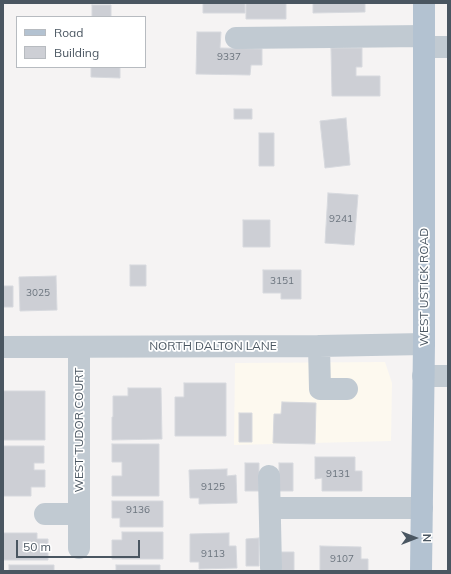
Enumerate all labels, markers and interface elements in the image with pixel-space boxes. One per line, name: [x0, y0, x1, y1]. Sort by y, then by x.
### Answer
legend: [16, 16, 146, 68]
text: Road: [54, 25, 83, 40]
text: Building: [54, 45, 99, 60]
house number: 9337: [217, 51, 241, 63]
house number: 9241: [329, 213, 353, 225]
street label: WEST USTICK ROAD: [417, 228, 431, 346]
house number: 3151: [270, 275, 294, 287]
house number: 3025: [26, 287, 50, 299]
street label: NORTH DALTON LANE: [149, 339, 277, 353]
street label: WEST TUDOR COURT: [72, 368, 86, 492]
house number: 9131: [326, 468, 350, 480]
house number: 9125: [201, 481, 225, 493]
house number: 9136: [126, 504, 150, 516]
north arrow: [395, 518, 435, 558]
scale bar: [18, 532, 142, 558]
text: N: [420, 534, 434, 542]
text: 50 m: [23, 539, 51, 554]
house number: 9113: [201, 548, 225, 560]
house number: 9107: [330, 553, 354, 565]

